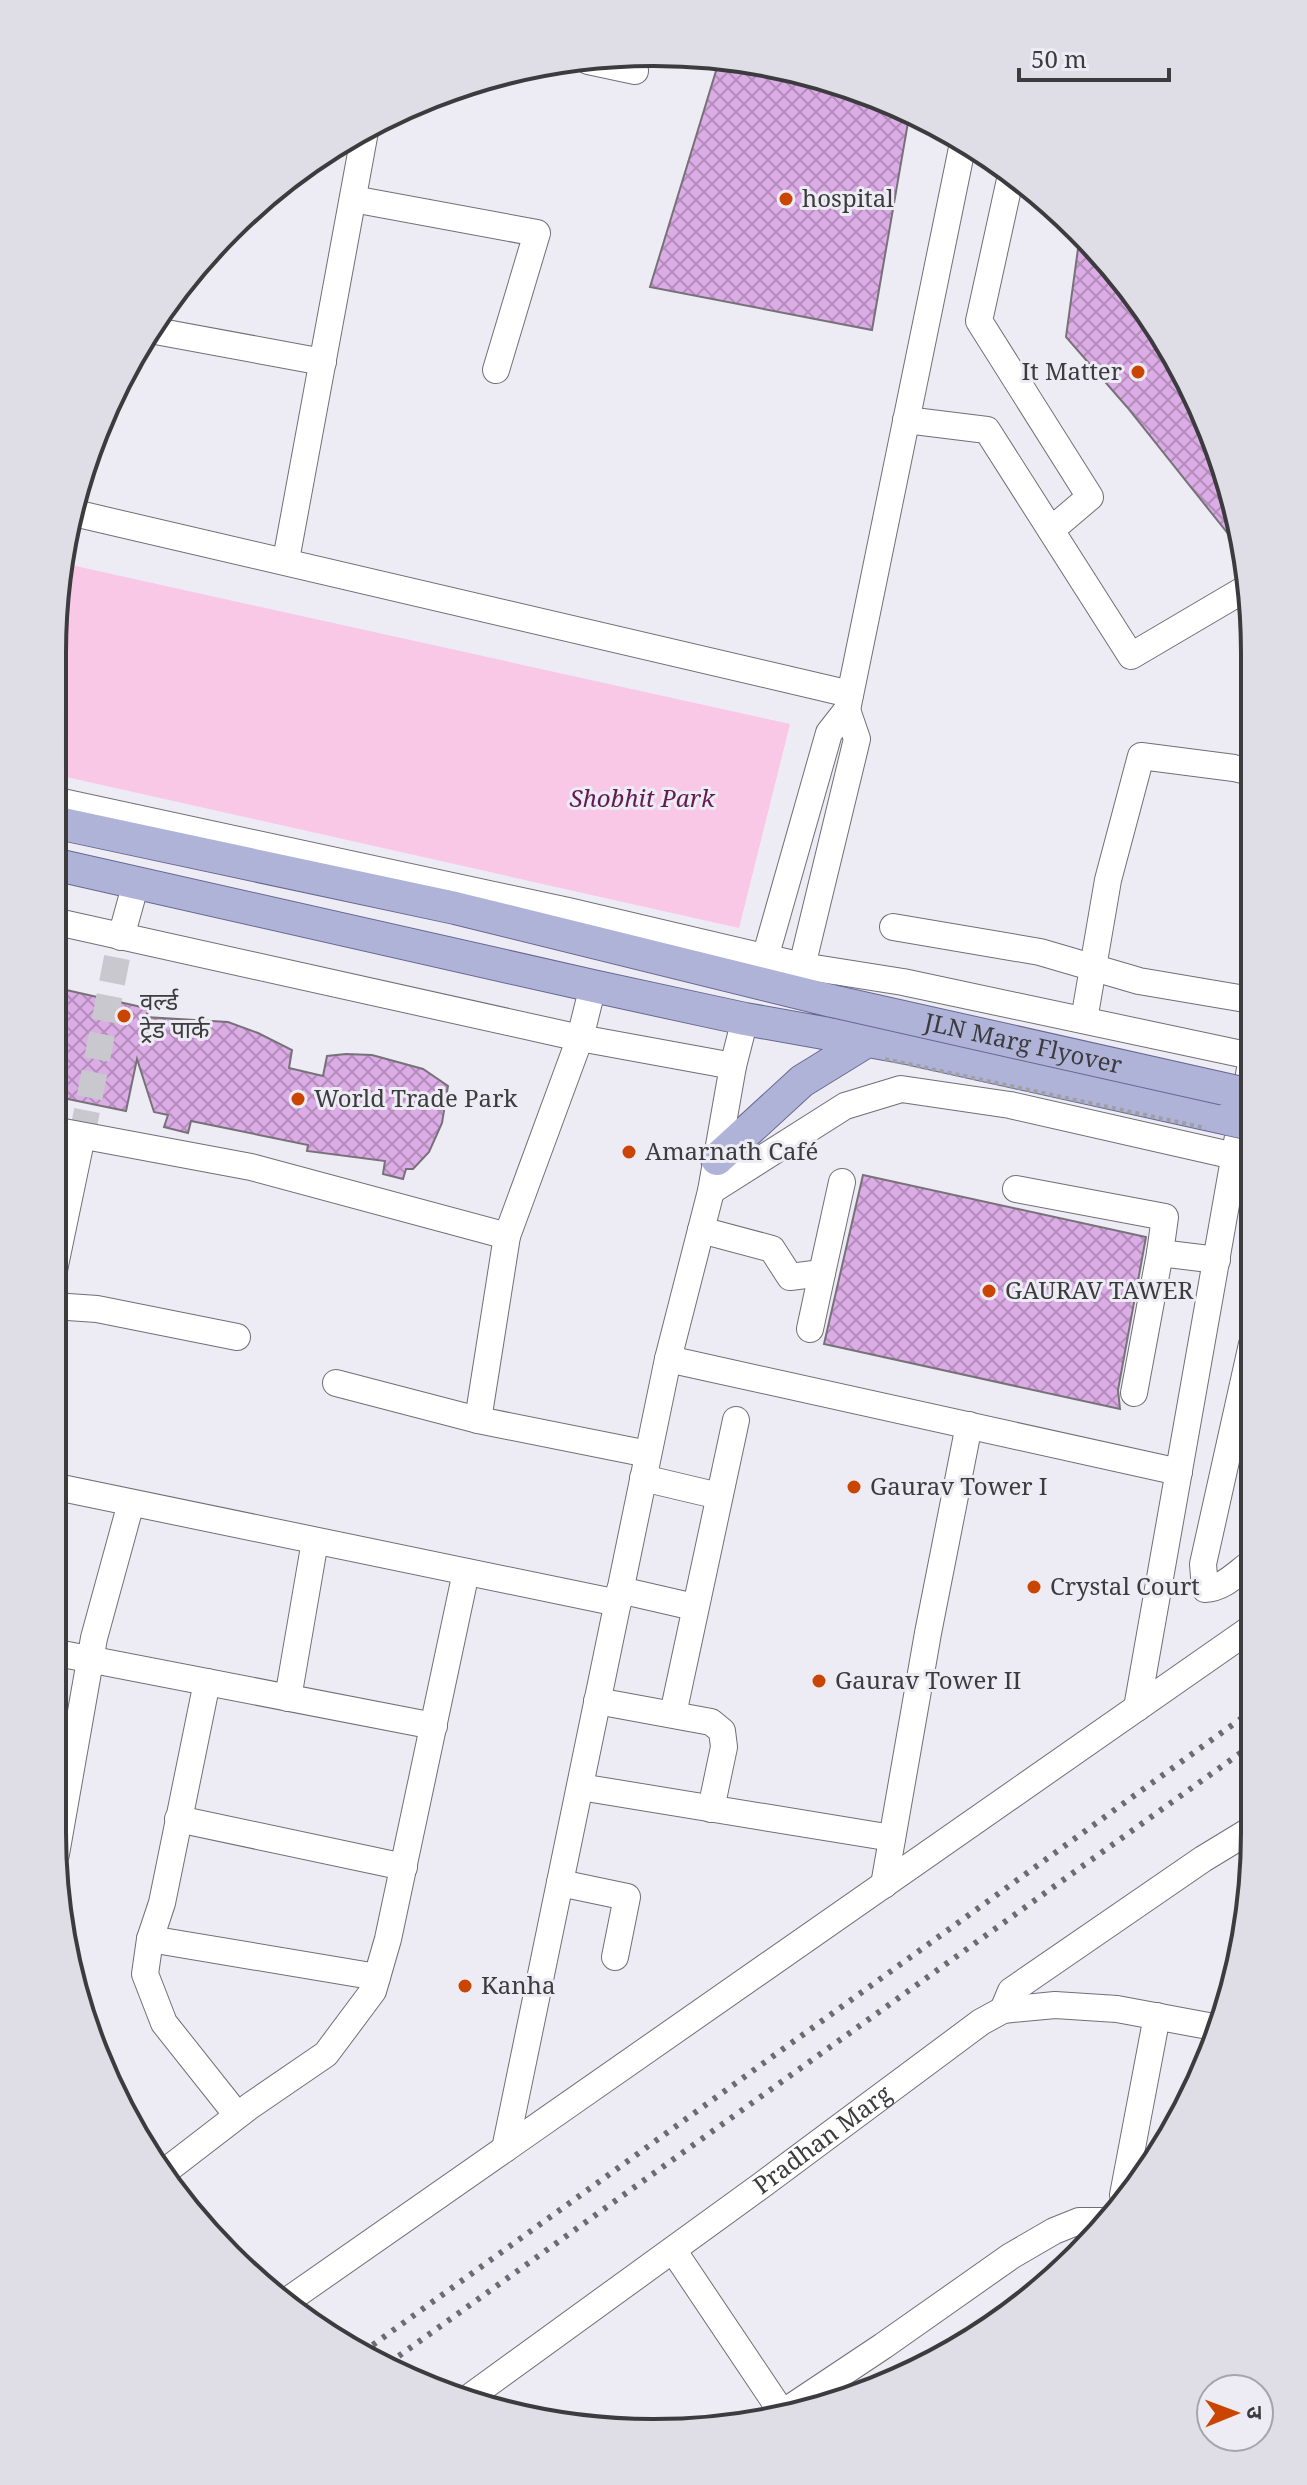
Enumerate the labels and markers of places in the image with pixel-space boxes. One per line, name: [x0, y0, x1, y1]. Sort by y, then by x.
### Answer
place label: hospital: [802, 181, 894, 214]
marker: hospital: [777, 190, 795, 208]
place label: It Matter: [1021, 354, 1122, 387]
marker: It Matter: [1129, 363, 1147, 381]
place label: वर्ल्ड ट्रेड पार्क: [140, 984, 210, 1045]
marker: वर्ल्ड ट्रेड पार्क: [115, 1007, 133, 1025]
place label: World Trade Park: [314, 1081, 518, 1114]
marker: World Trade Park: [289, 1090, 307, 1108]
place label: Amarnath Café: [645, 1134, 818, 1167]
marker: Amarnath Café: [620, 1143, 638, 1161]
place label: GAURAV TAWER: [1005, 1273, 1194, 1306]
marker: GAURAV TAWER: [980, 1282, 998, 1300]
place label: Gaurav Tower I: [870, 1469, 1048, 1502]
marker: Gaurav Tower I: [845, 1478, 863, 1496]
place label: Crystal Court: [1050, 1569, 1200, 1602]
marker: Crystal Court: [1025, 1578, 1043, 1596]
place label: Gaurav Tower II: [835, 1663, 1021, 1696]
marker: Gaurav Tower II: [810, 1672, 828, 1690]
place label: Kanha: [481, 1968, 556, 2001]
marker: Kanha: [456, 1977, 474, 1995]

